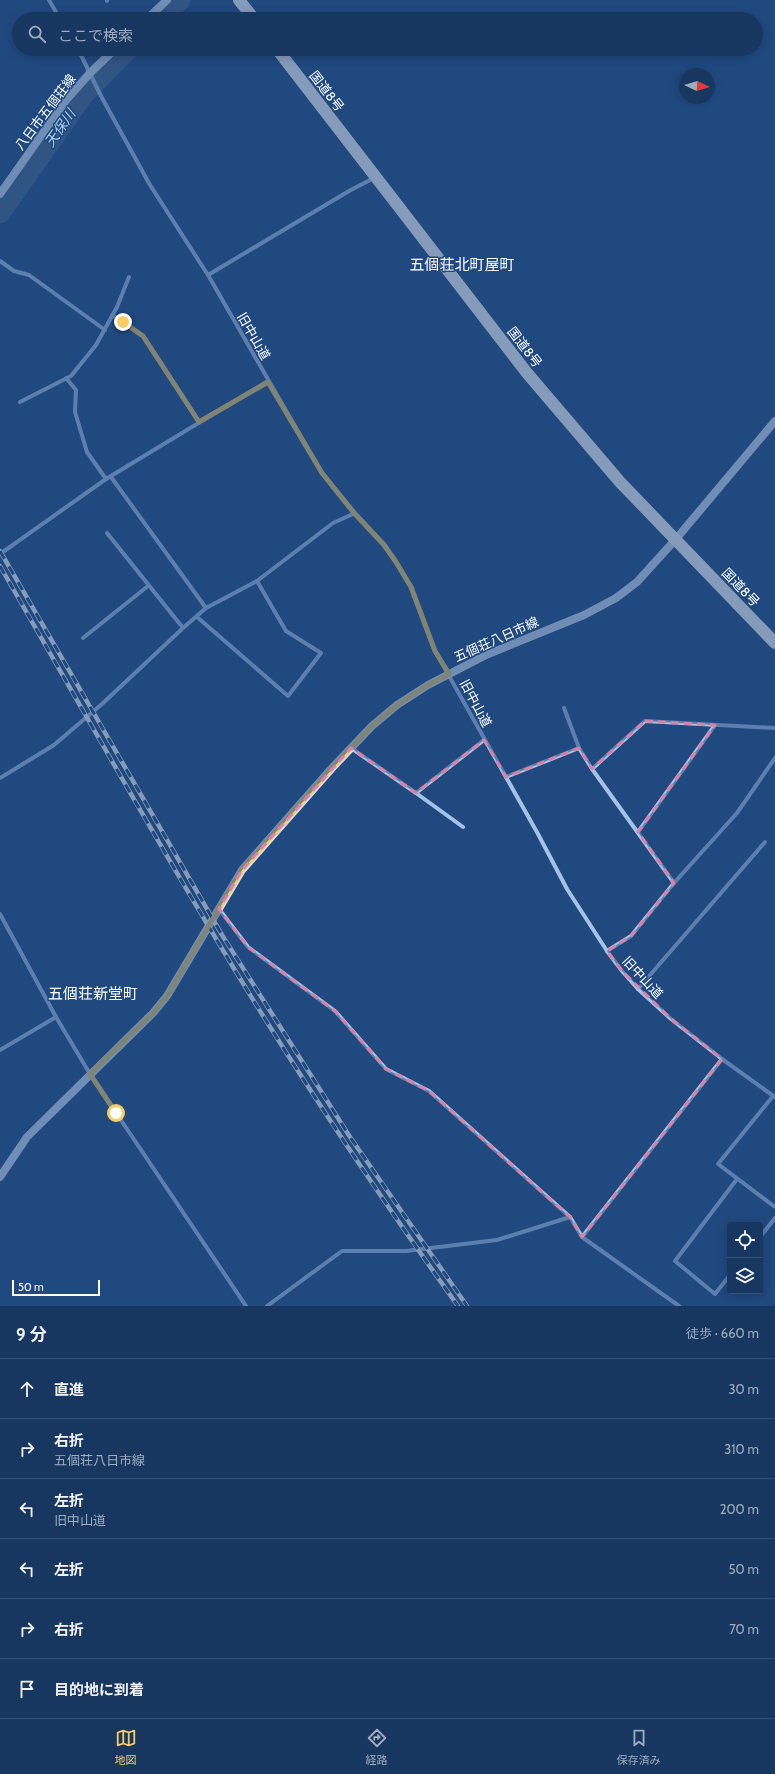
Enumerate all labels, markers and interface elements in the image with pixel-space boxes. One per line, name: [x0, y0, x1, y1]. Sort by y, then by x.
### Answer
search box: [12, 12, 763, 56]
icon: search: [26, 23, 48, 45]
text: ここで検索: [58, 27, 133, 45]
street label: 国道8号: [306, 68, 348, 114]
north arrow: [679, 68, 715, 104]
street label: 八日市五個荘線: [11, 71, 79, 153]
water label: 天保川: [41, 104, 81, 150]
district label: 五個荘北町屋町: [409, 256, 515, 274]
street label: 旧中山道: [234, 309, 274, 363]
route end: [114, 313, 132, 331]
street label: 国道8号: [504, 324, 546, 370]
street label: 国道8号: [719, 565, 763, 609]
street label: 五個荘八日市線: [451, 613, 541, 665]
street label: 旧中山道: [457, 676, 495, 730]
street label: 旧中山道: [619, 953, 667, 1001]
district label: 五個荘新堂町: [48, 985, 138, 1003]
route start: [107, 1104, 125, 1122]
map controls: [727, 1222, 763, 1294]
button: locate: [727, 1222, 763, 1258]
button: layers: [727, 1258, 763, 1294]
scale bar: [12, 1278, 100, 1297]
text: 50 m: [18, 1280, 44, 1294]
text: 9 分: [16, 1324, 46, 1344]
text: 徒歩 · 660 m: [686, 1325, 759, 1341]
icon: ahead: [16, 1378, 38, 1400]
text: 直進: [54, 1381, 84, 1399]
text: 30 m: [729, 1381, 759, 1397]
text: 右折: [54, 1432, 84, 1450]
icon: right: [16, 1438, 38, 1460]
text: 310 m: [724, 1441, 759, 1457]
text: 五個荘八日市線: [54, 1452, 145, 1468]
text: 左折: [54, 1492, 84, 1510]
icon: left: [16, 1498, 38, 1520]
text: 200 m: [720, 1501, 759, 1517]
text: 旧中山道: [54, 1512, 106, 1528]
icon: left: [16, 1558, 38, 1580]
text: 左折: [54, 1561, 84, 1579]
text: 50 m: [729, 1561, 759, 1577]
icon: right: [16, 1618, 38, 1640]
text: 右折: [54, 1621, 84, 1639]
text: 70 m: [729, 1621, 759, 1637]
icon: arrive: [16, 1678, 38, 1700]
text: 目的地に到着: [54, 1681, 144, 1699]
tab: 地図: [115, 1727, 137, 1767]
tab: 経路: [366, 1727, 388, 1767]
tab: 保存済み: [617, 1727, 661, 1767]

